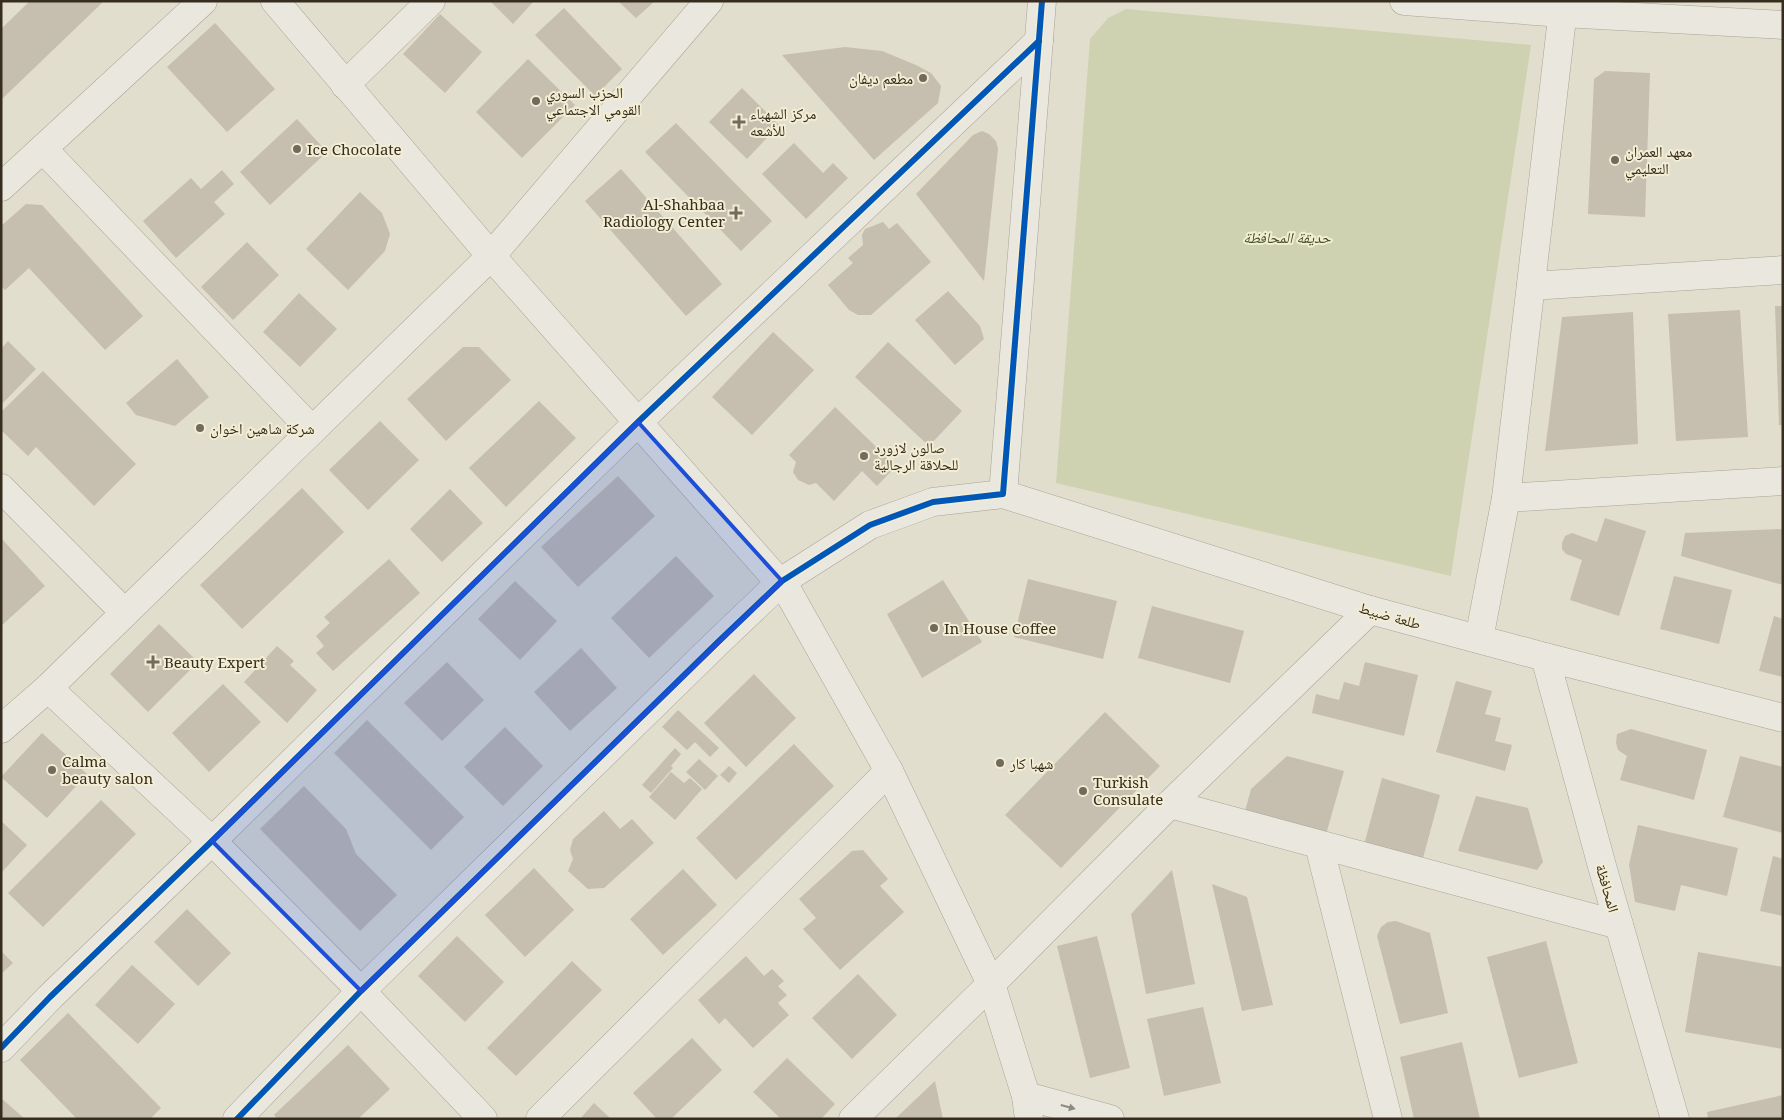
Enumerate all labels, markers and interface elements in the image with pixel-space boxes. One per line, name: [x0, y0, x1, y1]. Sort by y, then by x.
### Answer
place label: مطعم ديفان: [849, 68, 913, 89]
marker: مطعم ديفان: [917, 72, 929, 84]
place label: الحزب السوري القومي الاجتماعي: [546, 82, 641, 122]
marker: الحزب السوري القومي الاجتماعي: [530, 95, 542, 107]
place label: مركز الشهباء للأشعه: [750, 103, 816, 140]
marker: مركز الشهباء للأشعه: [732, 115, 746, 129]
place label: Ice Chocolate: [307, 139, 402, 159]
place label: معهد العمران التعليمي: [1625, 141, 1693, 181]
marker: Ice Chocolate: [291, 143, 303, 155]
marker: معهد العمران التعليمي: [1609, 154, 1621, 166]
place label: Al-Shahbaa Radiology Center: [603, 194, 725, 231]
marker: Al-Shahbaa Radiology Center: [729, 206, 743, 220]
park label: حديقة المحافظة: [1243, 227, 1331, 247]
place label: شركة شاهين اخوان: [210, 418, 315, 439]
marker: شركة شاهين اخوان: [194, 422, 206, 434]
place label: صالون لازورد للحلاقة الرجالية: [874, 437, 958, 474]
marker: صالون لازورد للحلاقة الرجالية: [858, 450, 870, 462]
street label: طلعة ضبيط: [1357, 597, 1423, 633]
place label: In House Coffee: [944, 618, 1056, 638]
marker: In House Coffee: [928, 622, 940, 634]
place label: Beauty Expert: [164, 652, 265, 672]
marker: Beauty Expert: [146, 655, 160, 669]
place label: Calma beauty salon: [62, 751, 153, 788]
place label: شهبا كار: [1009, 753, 1054, 773]
marker: شهبا كار: [994, 757, 1006, 769]
marker: Calma beauty salon: [46, 764, 58, 776]
place label: Turkish Consulate: [1093, 772, 1163, 809]
marker: Turkish Consulate: [1077, 785, 1089, 797]
street label: المحافظة: [1592, 862, 1624, 914]
one-way arrow: [1060, 1104, 1075, 1112]

